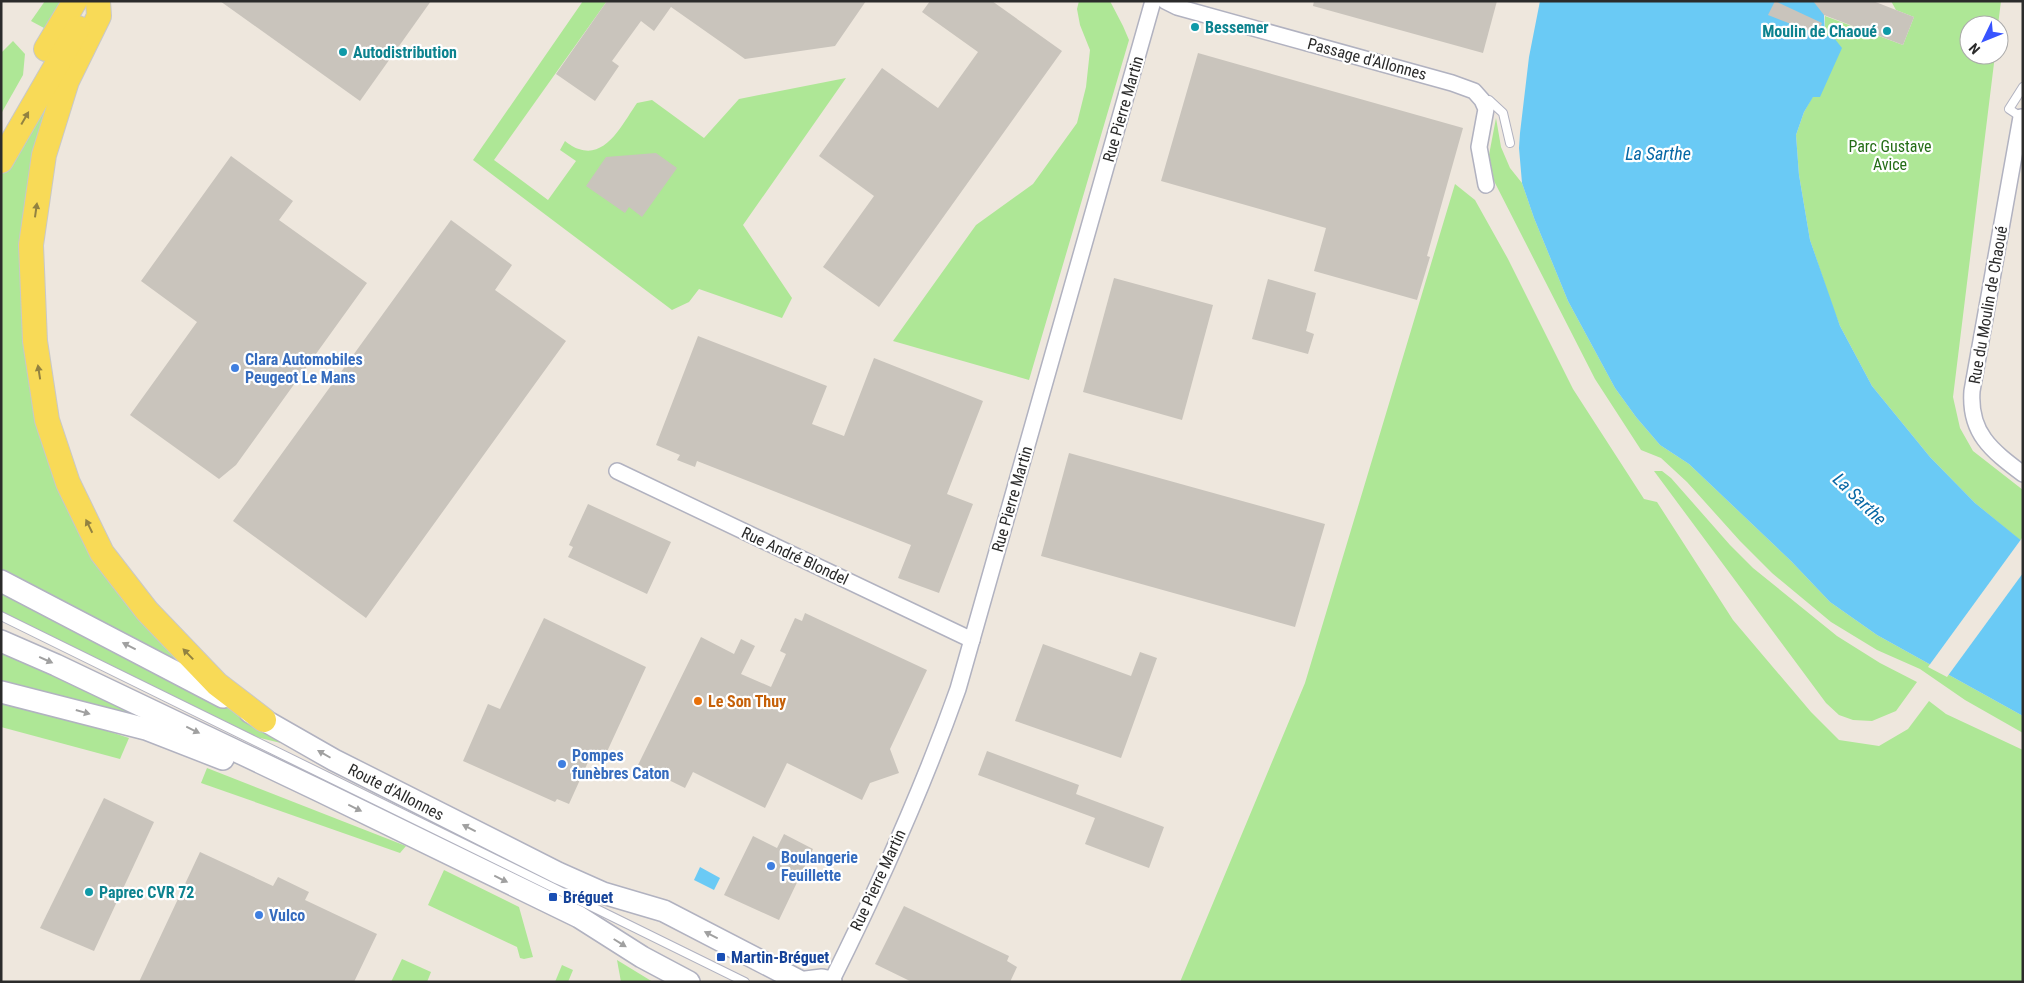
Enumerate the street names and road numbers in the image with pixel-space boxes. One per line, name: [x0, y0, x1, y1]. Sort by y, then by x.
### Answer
street label: Passage d'Allonnes: [1305, 34, 1429, 84]
street label: Rue Pierre Martin: [1099, 54, 1147, 164]
street label: Rue du Moulin de Chaoué: [1965, 224, 2011, 386]
street label: Rue Pierre Martin: [988, 444, 1036, 554]
street label: Rue André Blondel: [739, 523, 851, 589]
street label: Route d'Allonnes: [345, 760, 447, 824]
street label: Rue Pierre Martin: [846, 826, 910, 934]

